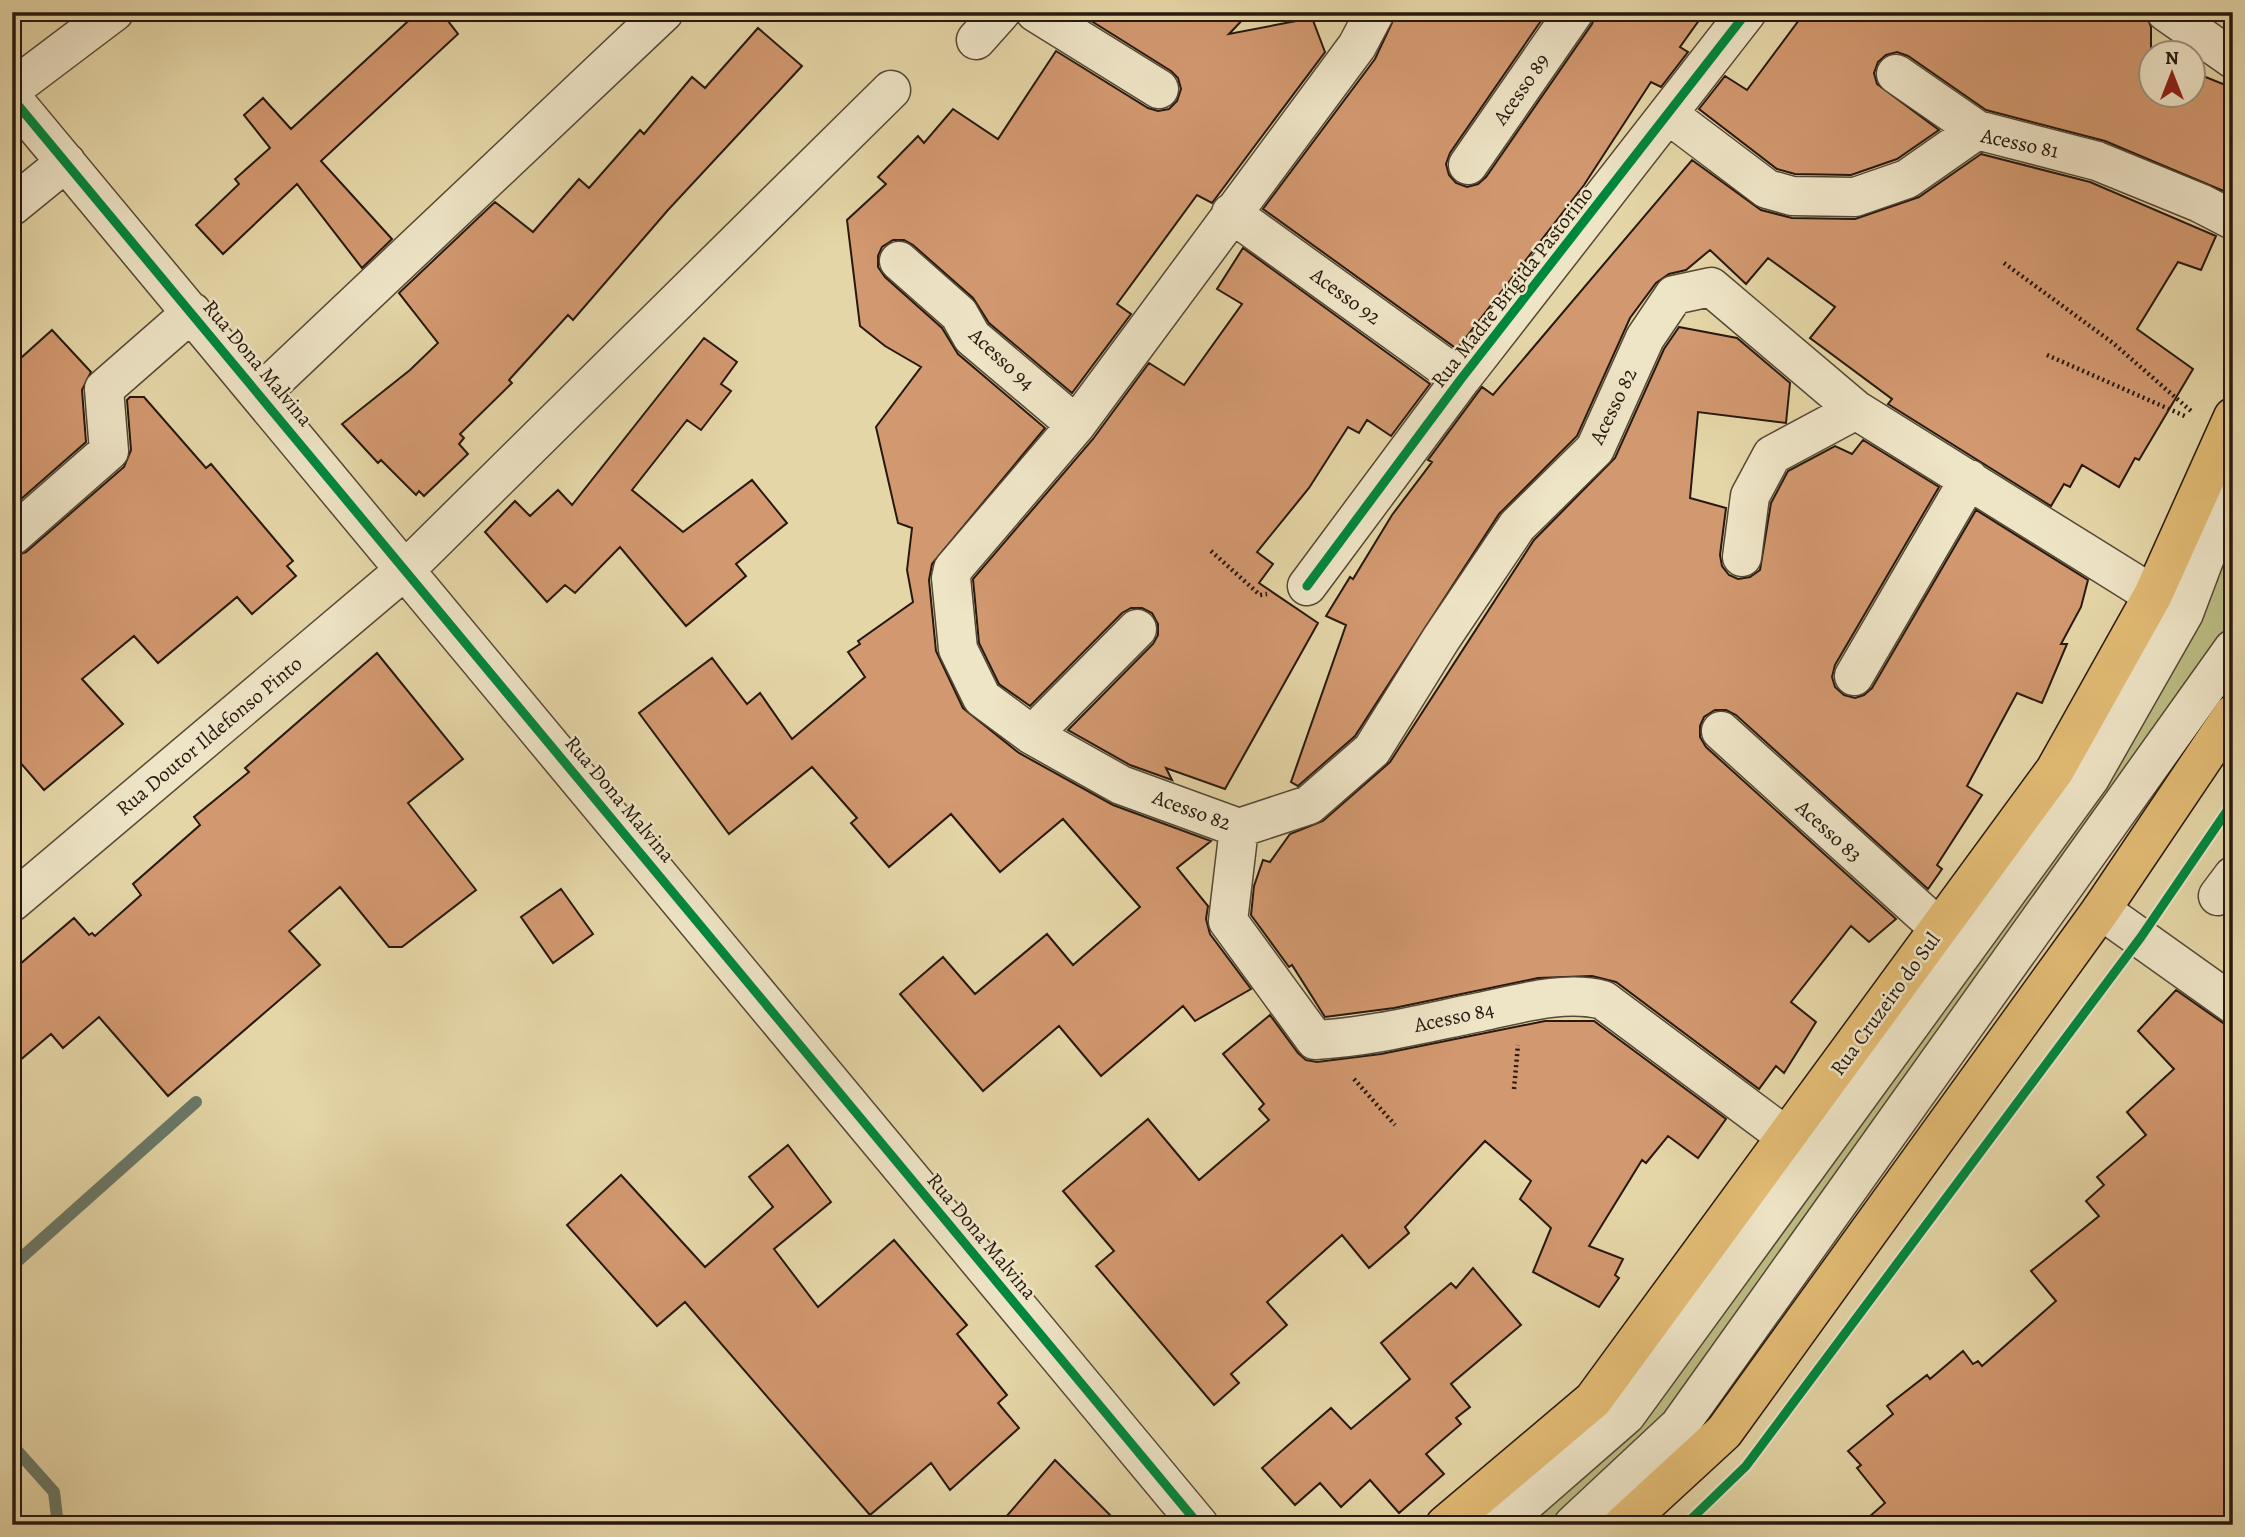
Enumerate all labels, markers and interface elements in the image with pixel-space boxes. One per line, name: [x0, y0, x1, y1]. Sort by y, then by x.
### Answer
north arrow: [2136, 38, 2206, 108]
text: N: [2165, 45, 2179, 71]
street label: Acesso 89: [1486, 48, 1556, 131]
street label: Acesso 81: [1978, 121, 2061, 165]
street label: Rua Madre Brígida Pastorino: [1425, 181, 1599, 393]
street label: Acesso 92: [1304, 260, 1387, 331]
street label: Rua Dona Malvina: [197, 294, 319, 432]
street label: Acesso 94: [962, 321, 1041, 397]
street label: Acesso 82: [1582, 363, 1643, 450]
street label: Rua Doutor Ildefonso Pinto: [110, 650, 308, 822]
street label: Rua Dona Malvina: [559, 730, 681, 868]
street label: Acesso 82: [1148, 783, 1235, 837]
street label: Acesso 83: [1789, 793, 1868, 868]
street label: Rua Cruzeiro do Sul: [1824, 927, 1946, 1081]
street label: Acesso 84: [1410, 995, 1497, 1039]
street label: Rua Dona Malvina: [921, 1167, 1043, 1305]

